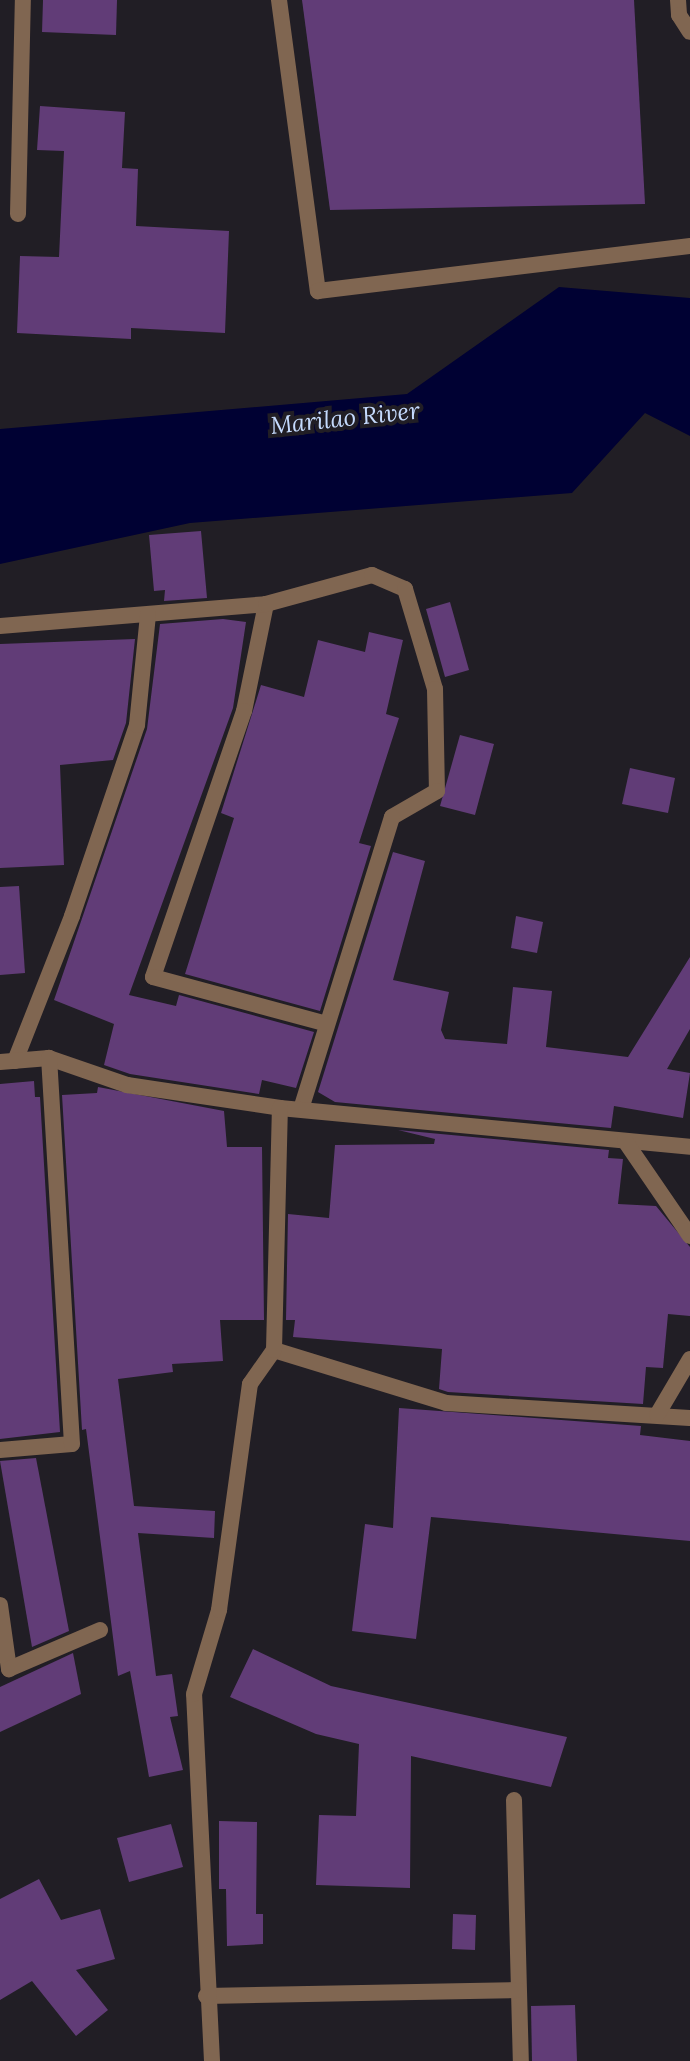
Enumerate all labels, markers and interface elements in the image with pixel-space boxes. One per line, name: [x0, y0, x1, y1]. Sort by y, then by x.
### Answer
water label: Marilao River: [269, 396, 421, 440]

